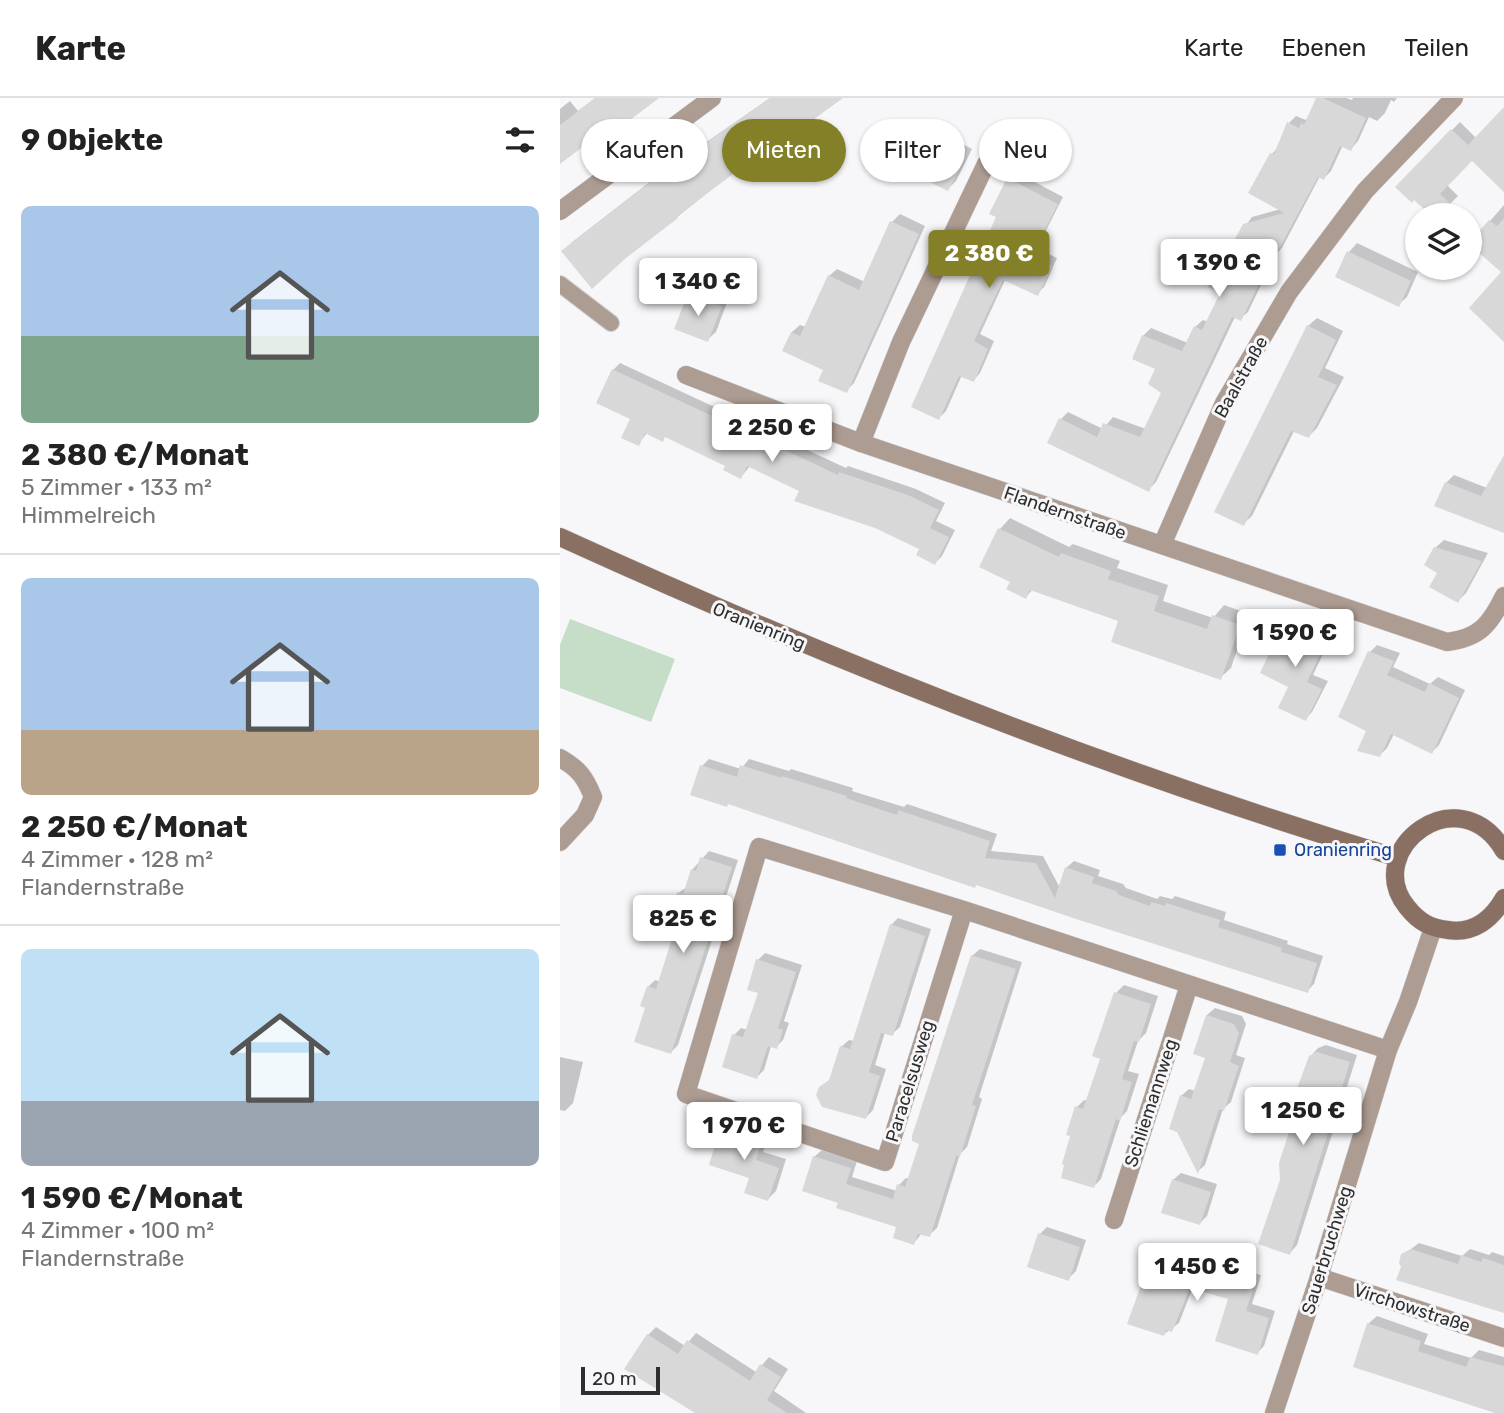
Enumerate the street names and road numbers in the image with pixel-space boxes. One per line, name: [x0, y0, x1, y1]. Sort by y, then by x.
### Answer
street label: Baalstraße: [1210, 332, 1272, 422]
street label: Flandernstraße: [1001, 482, 1129, 544]
street label: Oranienring: [709, 597, 809, 655]
street label: Paracelsusweg: [881, 1017, 939, 1145]
street label: Schliemannweg: [1120, 1036, 1182, 1170]
street label: Sauerbruchweg: [1297, 1183, 1357, 1317]
street label: Virchowstraße: [1351, 1279, 1473, 1337]

